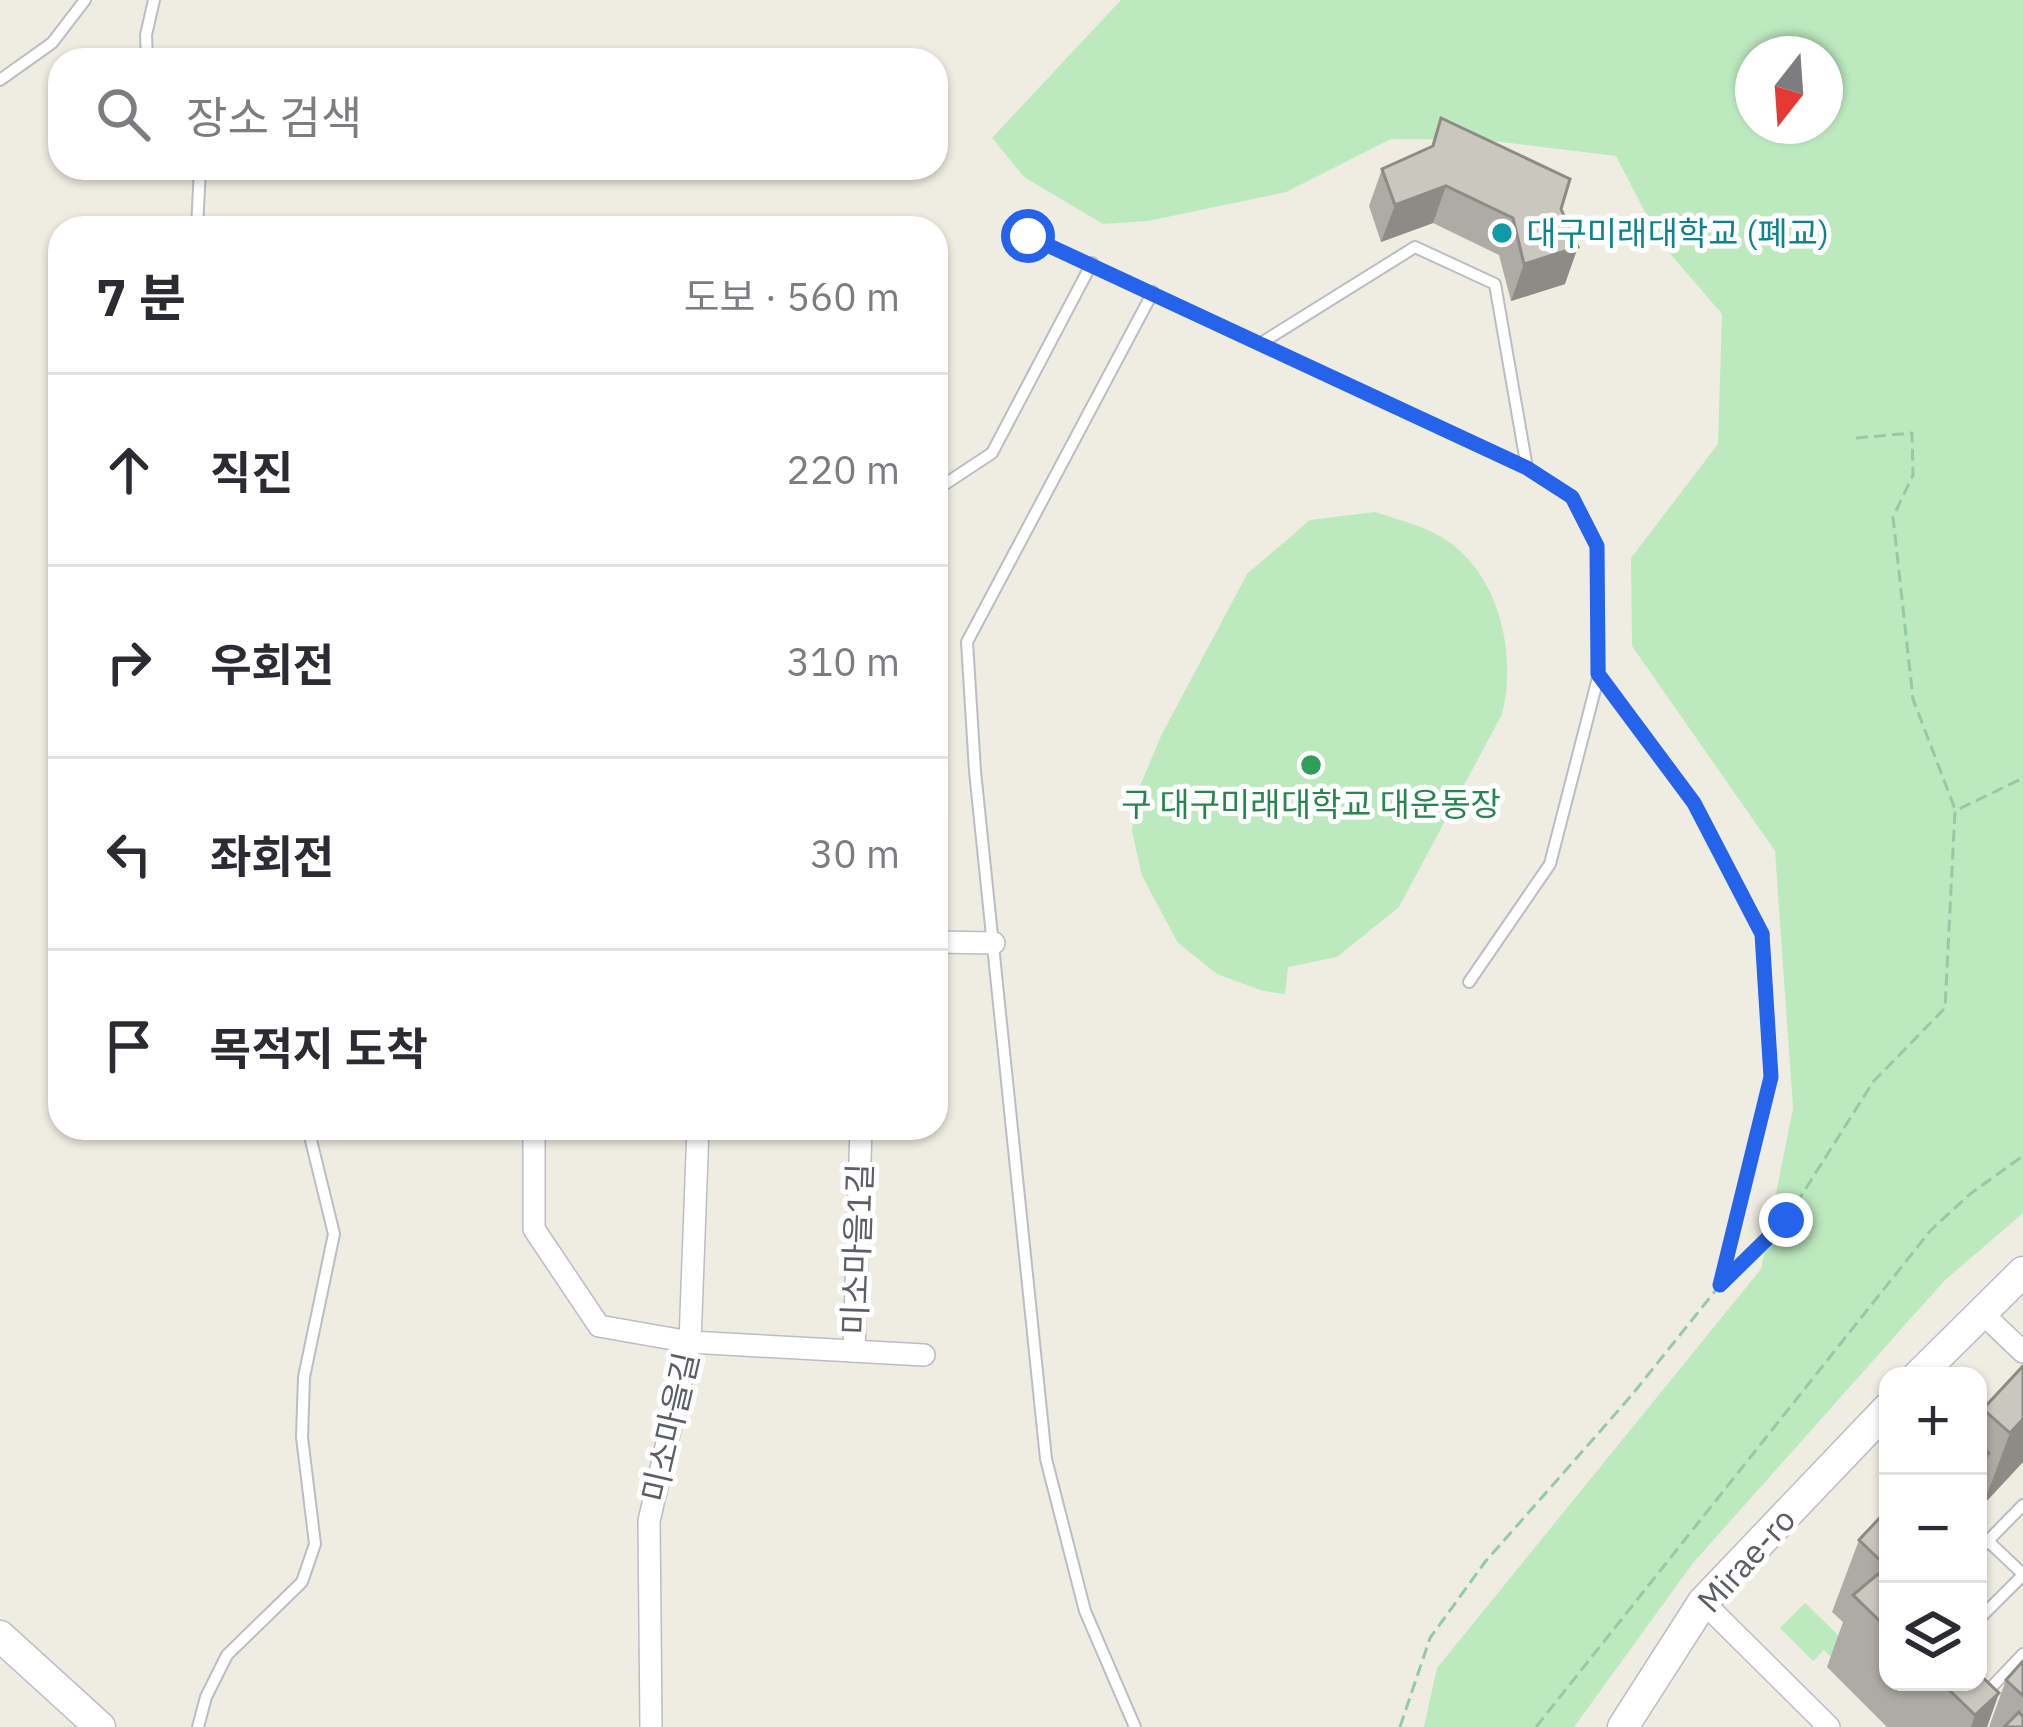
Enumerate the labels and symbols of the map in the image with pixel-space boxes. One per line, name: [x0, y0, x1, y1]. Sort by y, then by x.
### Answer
north arrow: [1735, 36, 1843, 144]
route start: [1001, 209, 1055, 263]
place label: 대구미래대학교 (폐교): [1526, 211, 1829, 254]
marker: 대구미래대학교 (폐교): [1489, 220, 1515, 246]
marker: 구 대구미래대학교 대운동장: [1298, 752, 1324, 778]
place label: 구 대구미래대학교 대운동장: [1121, 782, 1501, 825]
street label: 미소마을1길: [832, 1162, 881, 1335]
route end: [1759, 1193, 1813, 1247]
street label: 미소마을길: [631, 1348, 708, 1506]
street label: Mirae-ro: [1687, 1498, 1804, 1621]

